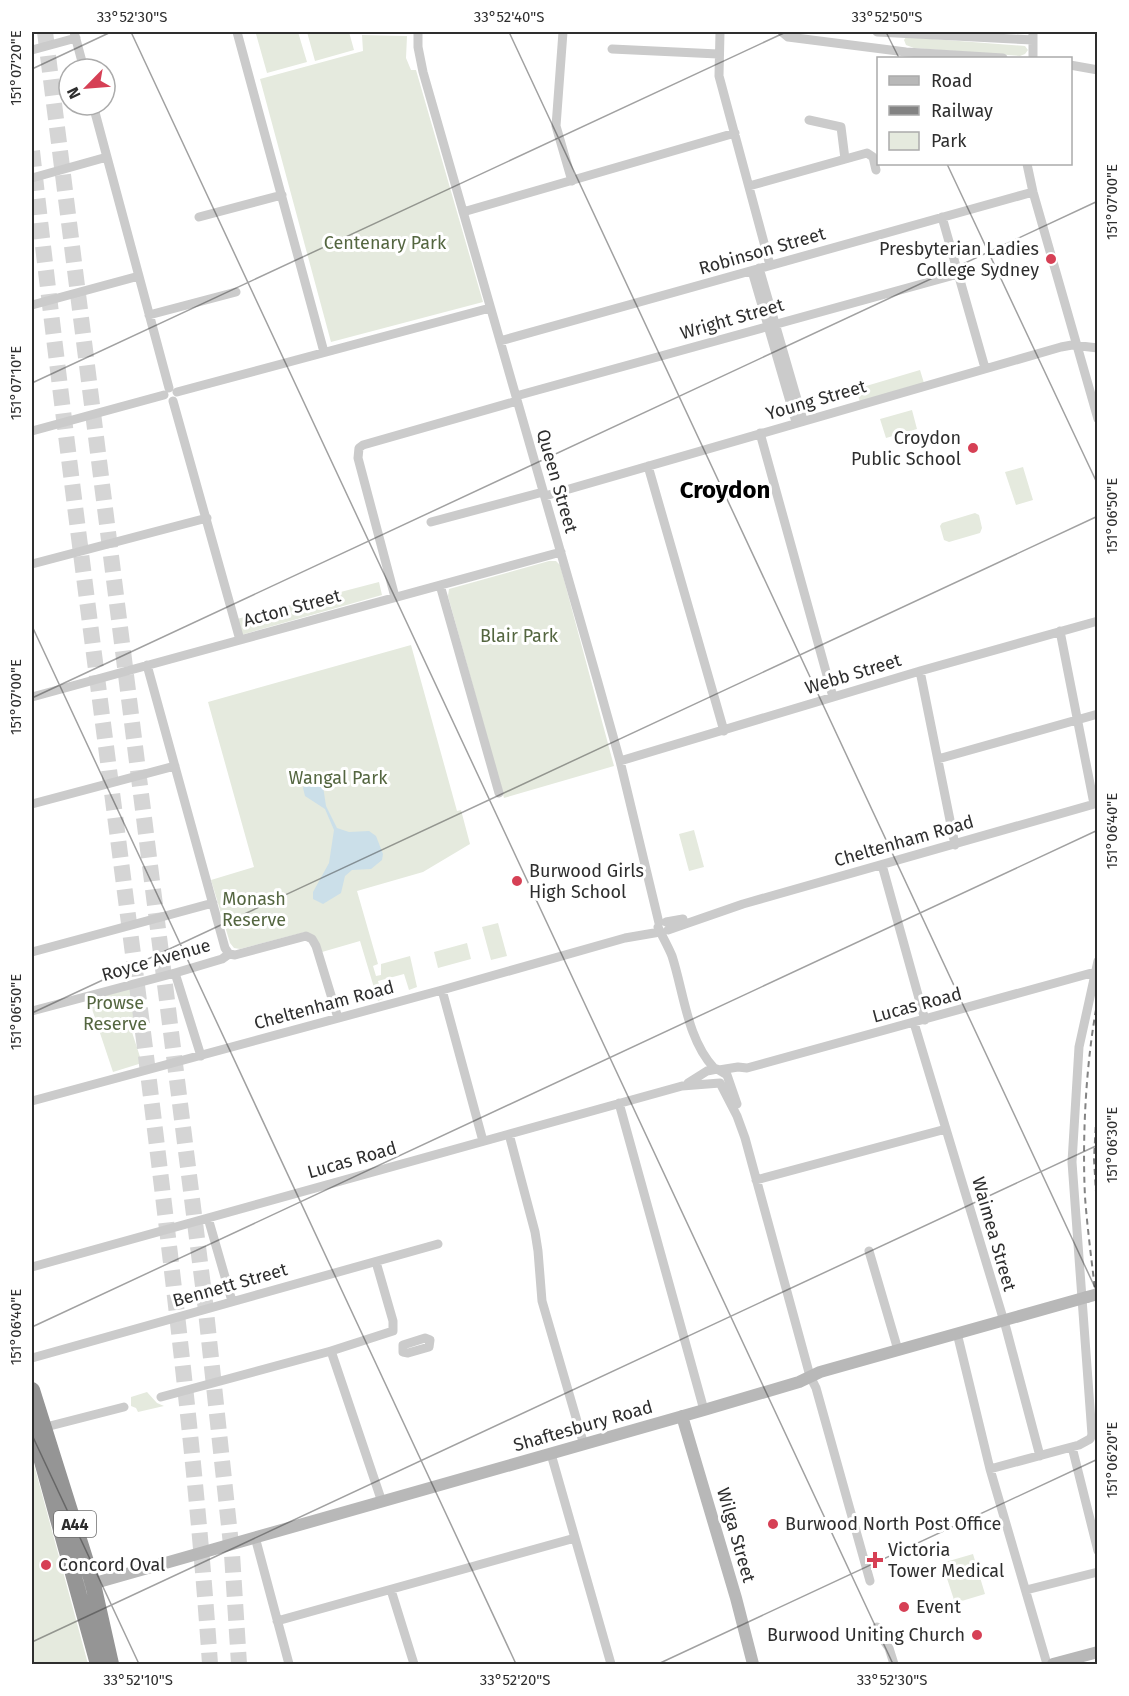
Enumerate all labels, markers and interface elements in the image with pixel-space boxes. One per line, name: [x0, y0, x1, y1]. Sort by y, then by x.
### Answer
text: 33°52'30"S: [97, 8, 167, 26]
text: 33°52'40"S: [474, 8, 544, 26]
text: 33°52'50"S: [852, 8, 922, 26]
text: 151°07'20"E: [7, 30, 25, 106]
north arrow: [57, 57, 117, 117]
legend: [877, 57, 1072, 165]
text: Road: [931, 70, 973, 92]
text: N: [63, 84, 85, 102]
text: Railway: [931, 100, 993, 122]
text: Park: [931, 130, 967, 152]
text: 151°07'00"E: [1103, 164, 1121, 240]
street label: Robinson Street: [696, 222, 828, 280]
park label: Centenary Park: [324, 232, 447, 254]
place label: Presbyterian Ladies College Sydney: [879, 238, 1039, 281]
marker: Presbyterian Ladies College Sydney: [1044, 252, 1058, 266]
street label: Wright Street: [678, 294, 787, 344]
text: 151°07'10"E: [7, 346, 25, 420]
street label: Young Street: [763, 375, 869, 425]
street label: Queen Street: [532, 427, 582, 536]
place label: Croydon Public School: [851, 427, 961, 470]
marker: Croydon Public School: [966, 441, 980, 455]
district label: Croydon: [680, 476, 770, 504]
text: 151°06'50"E: [1103, 478, 1121, 554]
street label: Acton Street: [241, 584, 344, 632]
park label: Blair Park: [480, 625, 559, 647]
street label: Webb Street: [802, 649, 904, 699]
text: 151°07'00"E: [7, 659, 25, 735]
park label: Wangal Park: [289, 767, 388, 789]
text: 151°06'40"E: [1103, 793, 1121, 869]
street label: Cheltenham Road: [832, 811, 976, 871]
place label: Burwood Girls High School: [529, 860, 644, 903]
marker: Burwood Girls High School: [510, 874, 524, 888]
park label: Monash Reserve: [222, 888, 286, 931]
street label: Royce Avenue: [99, 934, 213, 986]
text: 151°06'50"E: [7, 974, 25, 1050]
street label: Cheltenham Road: [252, 976, 396, 1034]
street label: Lucas Road: [870, 982, 964, 1028]
park label: Prowse Reserve: [83, 992, 147, 1035]
text: 151°06'30"E: [1103, 1107, 1121, 1183]
street label: Lucas Road: [305, 1137, 399, 1183]
street label: Waimea Street: [967, 1174, 1021, 1294]
street label: Bennett Street: [170, 1258, 290, 1312]
text: 151°06'40"E: [7, 1289, 25, 1365]
street label: Shaftesbury Road: [511, 1396, 655, 1456]
text: 151°06'20"E: [1103, 1422, 1121, 1498]
street label: Wilga Street: [712, 1485, 760, 1585]
road number: A44: [54, 1511, 96, 1537]
place label: Burwood North Post Office: [785, 1513, 1001, 1535]
marker: Burwood North Post Office: [766, 1517, 780, 1531]
place label: Victoria Tower Medical: [888, 1539, 1004, 1582]
marker: Victoria Tower Medical: [866, 1551, 884, 1569]
place label: Concord Oval: [58, 1554, 165, 1576]
marker: Concord Oval: [39, 1558, 53, 1572]
place label: Event: [916, 1596, 961, 1618]
marker: Event: [897, 1600, 911, 1614]
place label: Burwood Uniting Church: [767, 1624, 965, 1646]
marker: Burwood Uniting Church: [970, 1628, 984, 1642]
text: 33°52'10"S: [103, 1671, 173, 1689]
text: 33°52'20"S: [480, 1671, 550, 1689]
text: 33°52'30"S: [857, 1671, 927, 1689]

